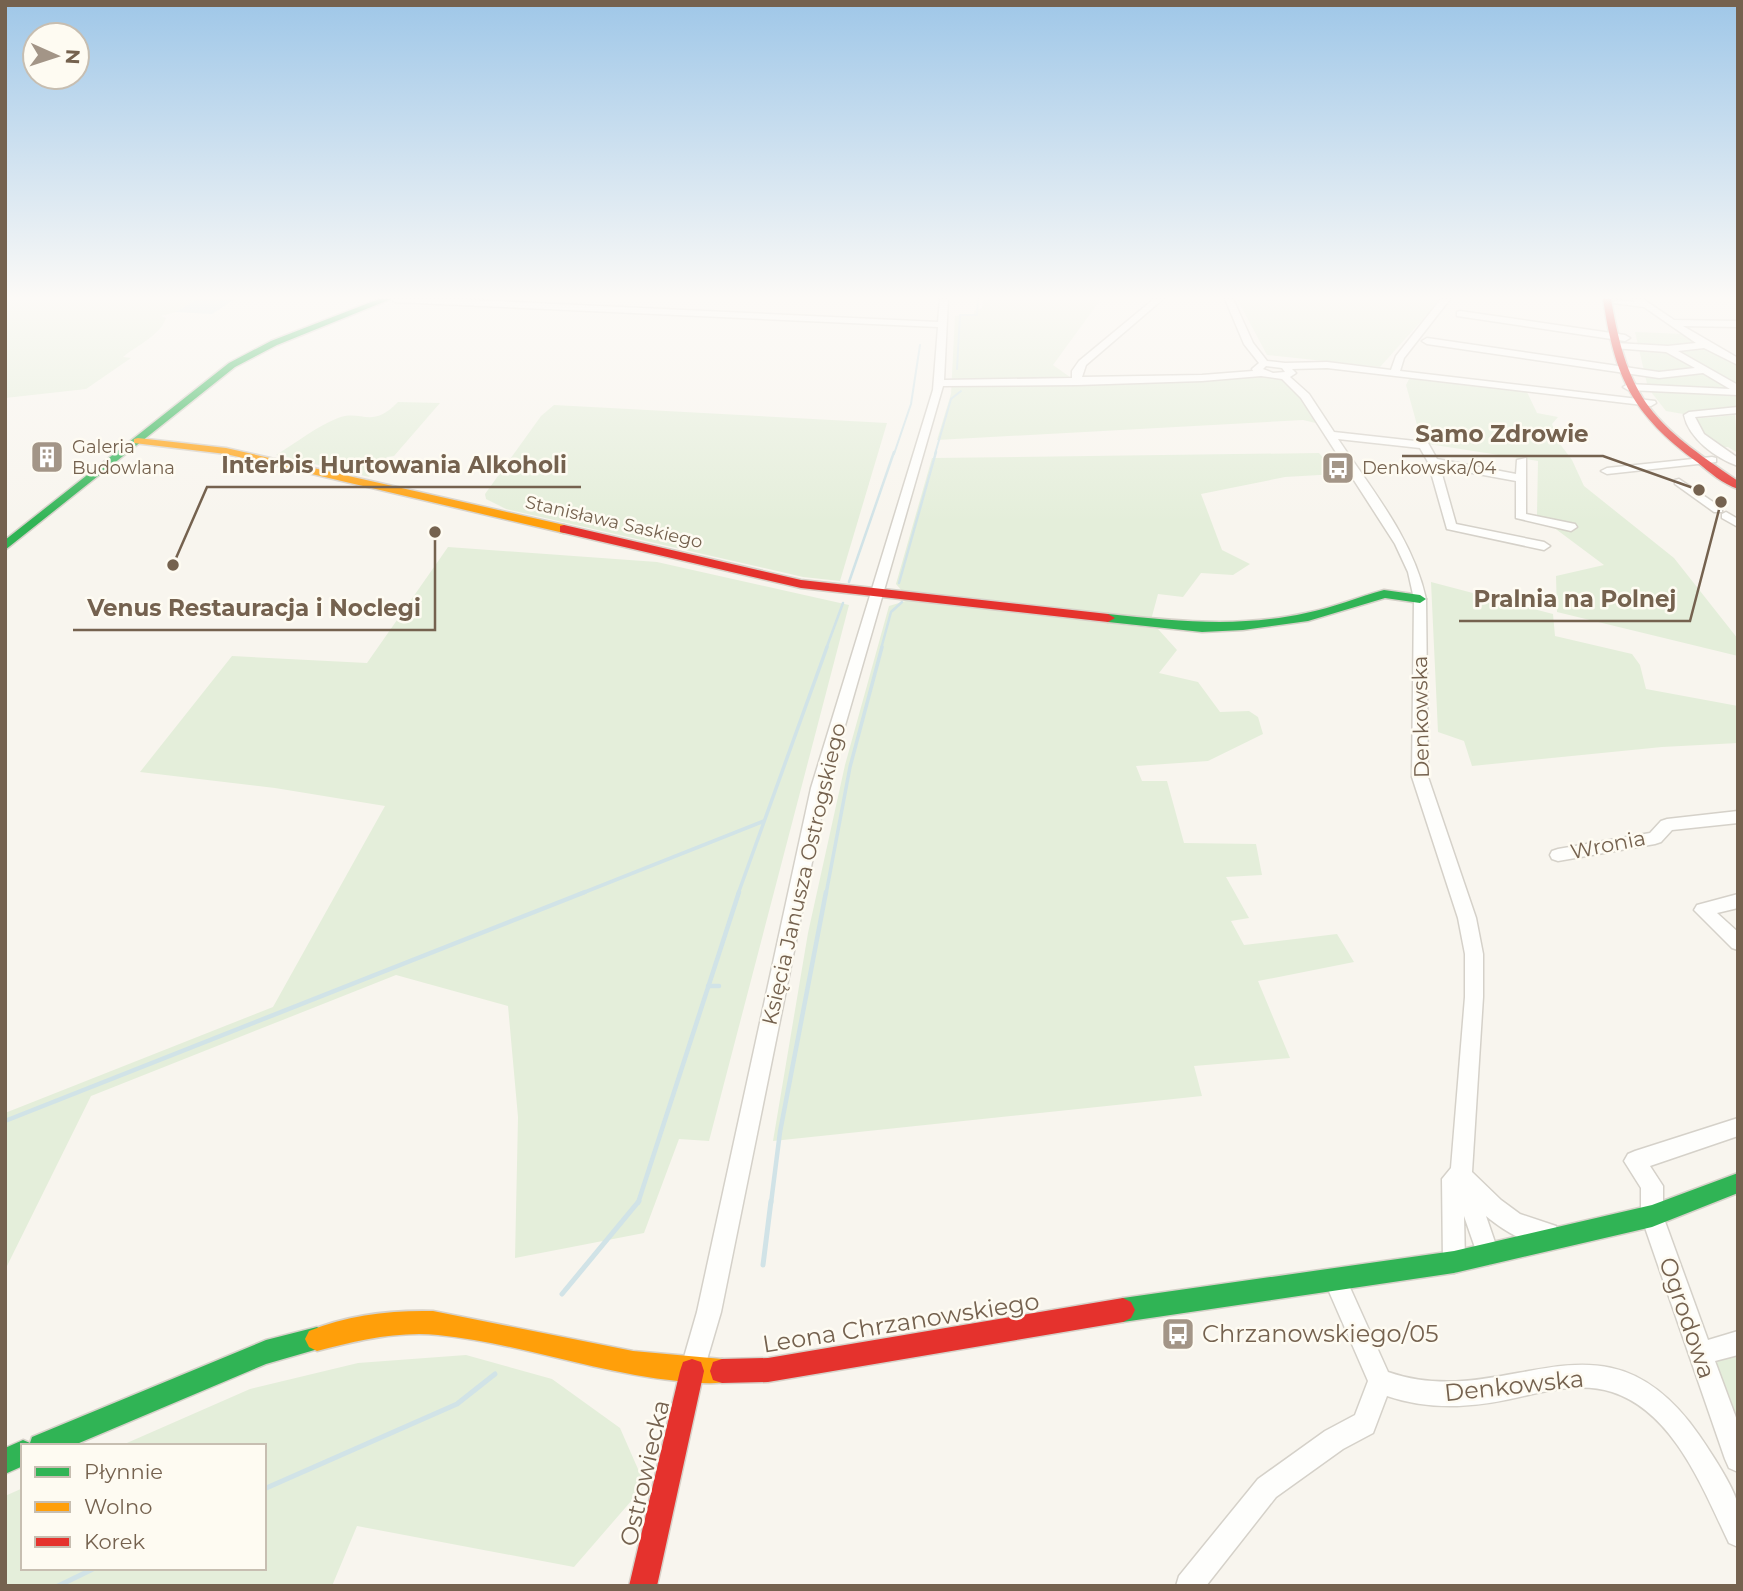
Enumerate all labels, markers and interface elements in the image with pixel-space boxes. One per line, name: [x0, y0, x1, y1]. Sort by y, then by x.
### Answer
north arrow: [21, 21, 91, 91]
text: N: [61, 49, 84, 65]
callout: Samo Zdrowie: [1402, 412, 1603, 456]
text: Samo Zdrowie: [1415, 420, 1589, 448]
place label: Galeria Budowlana: [72, 436, 175, 479]
building icon: Galeria Budowlana: [28, 438, 66, 476]
callout: Interbis Hurtowania Alkoholi: [207, 443, 581, 487]
bus stop icon: Denkowska/04: [1319, 449, 1357, 487]
text: Interbis Hurtowania Alkoholi: [221, 451, 567, 479]
place label: Denkowska/04: [1362, 457, 1497, 479]
street label: Stanisława Saskiego: [523, 491, 705, 553]
callout: Pralnia na Polnej: [1459, 577, 1690, 621]
text: Pralnia na Polnej: [1474, 585, 1676, 613]
callout: Venus Restauracja i Noclegi: [73, 586, 435, 630]
text: Venus Restauracja i Noclegi: [86, 594, 421, 622]
street label: Denkowska: [1407, 656, 1434, 778]
street label: Księcia Janusza Ostrogskiego: [757, 720, 850, 1027]
street label: Wronia: [1568, 825, 1648, 864]
street label: Ogrodowa: [1653, 1253, 1722, 1382]
street label: Leona Chrzanowskiego: [760, 1286, 1041, 1359]
bus stop icon: Chrzanowskiego/05: [1159, 1315, 1197, 1353]
place label: Chrzanowskiego/05: [1202, 1319, 1439, 1348]
street label: Denkowska: [1443, 1364, 1585, 1407]
street label: Ostrowiecka: [614, 1397, 675, 1549]
legend: [21, 1444, 266, 1570]
text: Płynnie: [84, 1459, 163, 1484]
text: Wolno: [84, 1494, 152, 1519]
text: Korek: [84, 1529, 145, 1554]

